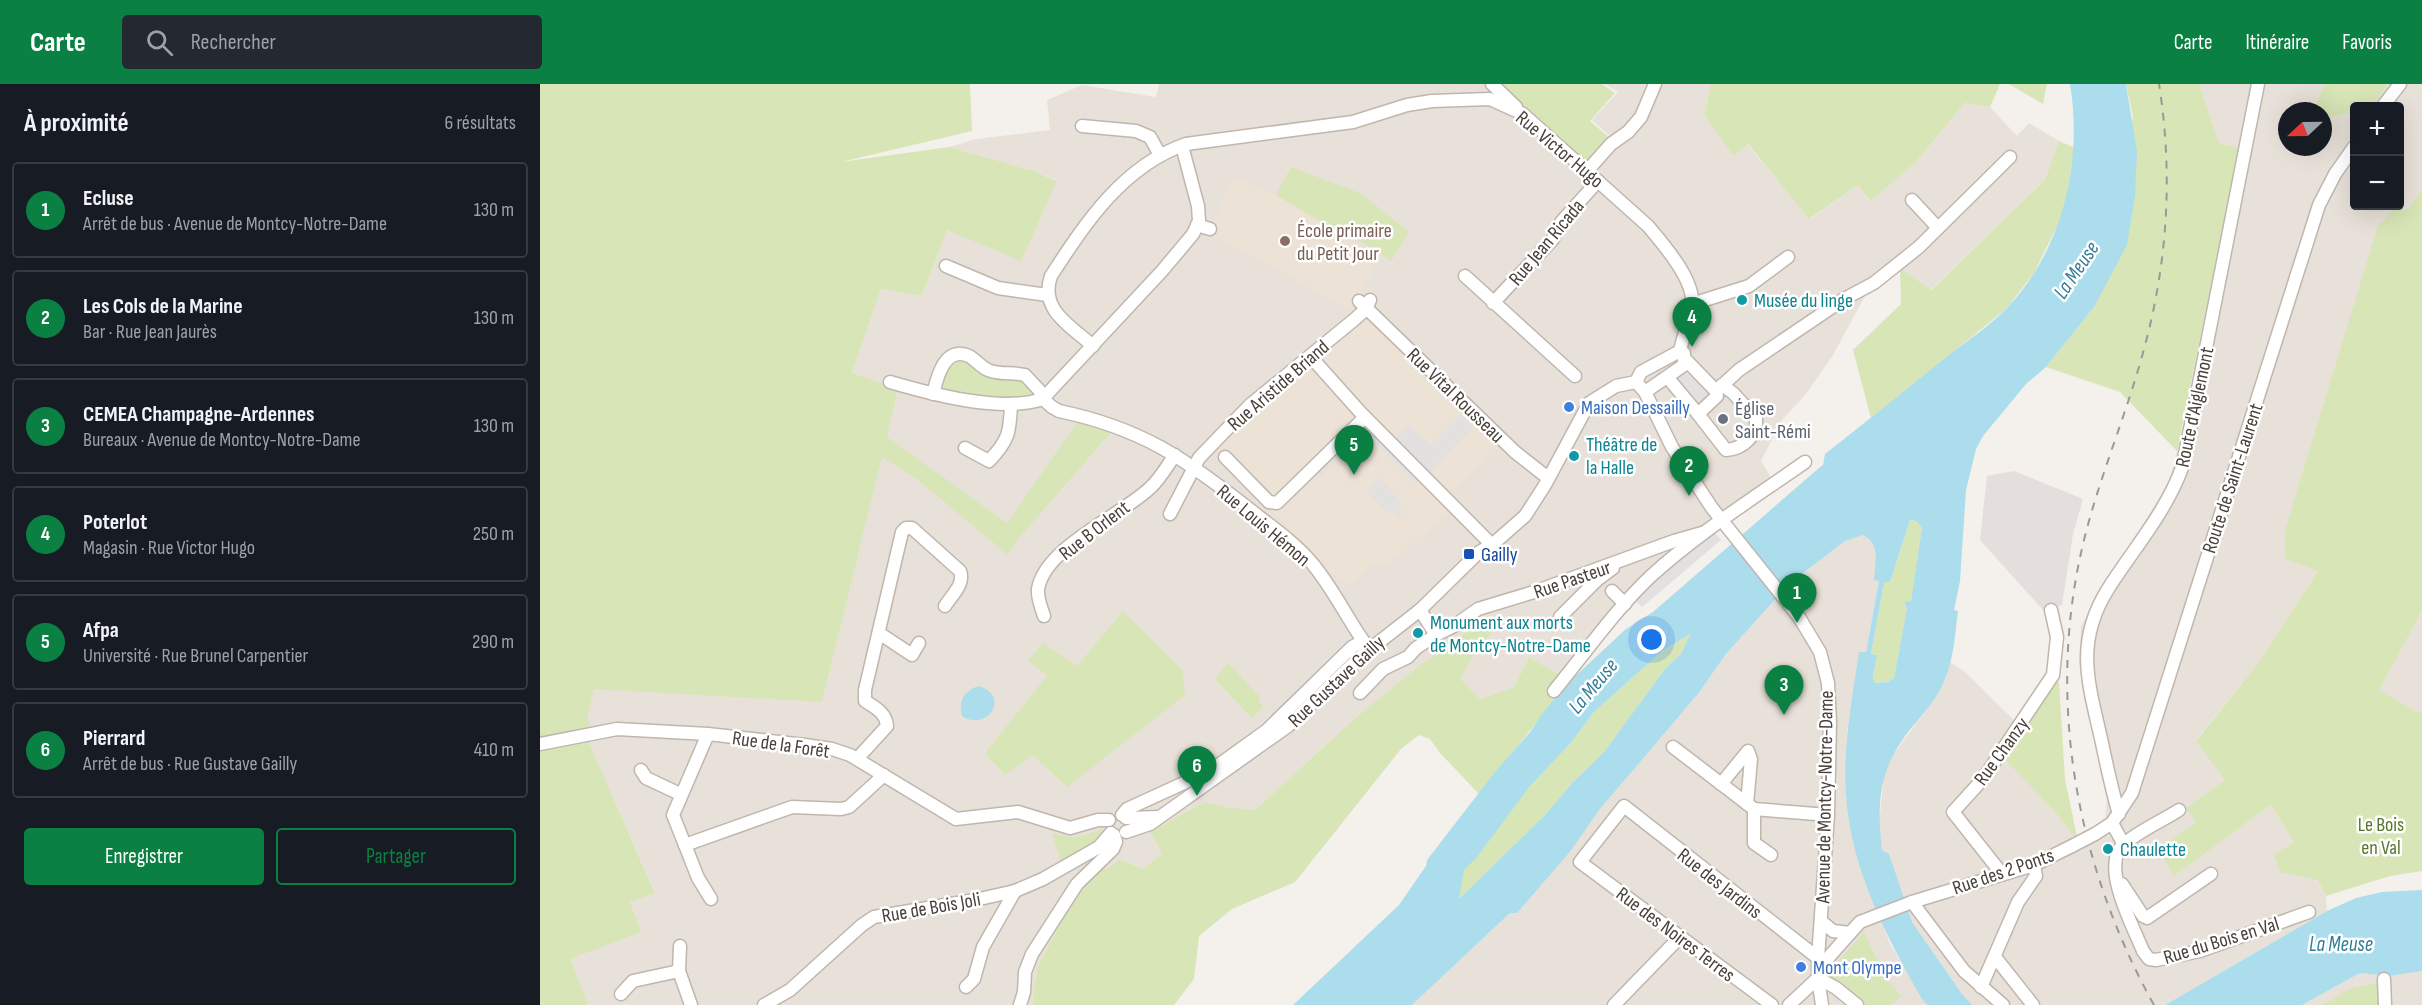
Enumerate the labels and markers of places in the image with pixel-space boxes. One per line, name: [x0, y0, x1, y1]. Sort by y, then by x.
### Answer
place label: École primaire du Petit Jour: [1297, 219, 1392, 266]
marker: École primaire du Petit Jour: [1278, 234, 1292, 248]
place label: Musée du linge: [1754, 289, 1853, 313]
marker: Musée du linge: [1735, 293, 1749, 307]
pin: 4: [1672, 298, 1712, 347]
place label: Maison Dessailly: [1581, 396, 1690, 420]
place label: Église Saint-Rémi: [1735, 397, 1811, 444]
marker: Maison Dessailly: [1562, 400, 1576, 414]
marker: Église Saint-Rémi: [1716, 412, 1730, 426]
pin: 5: [1334, 426, 1374, 475]
place label: Théâtre de la Halle: [1586, 433, 1657, 480]
pin: 2: [1670, 446, 1708, 496]
marker: Théâtre de la Halle: [1567, 449, 1581, 463]
place label: Gailly: [1481, 543, 1518, 567]
marker: Gailly: [1462, 547, 1476, 561]
pin: 1: [1778, 574, 1816, 623]
place label: Monument aux morts de Montcy-Notre-Dame: [1430, 611, 1591, 658]
marker: Monument aux morts de Montcy-Notre-Dame: [1411, 626, 1425, 640]
pin: 3: [1764, 666, 1804, 715]
pin: 6: [1178, 746, 1216, 796]
place label: Chaulette: [2120, 838, 2186, 862]
marker: Chaulette: [2101, 842, 2115, 856]
place label: Mont Olympe: [1813, 956, 1902, 980]
marker: Mont Olympe: [1794, 960, 1808, 974]

